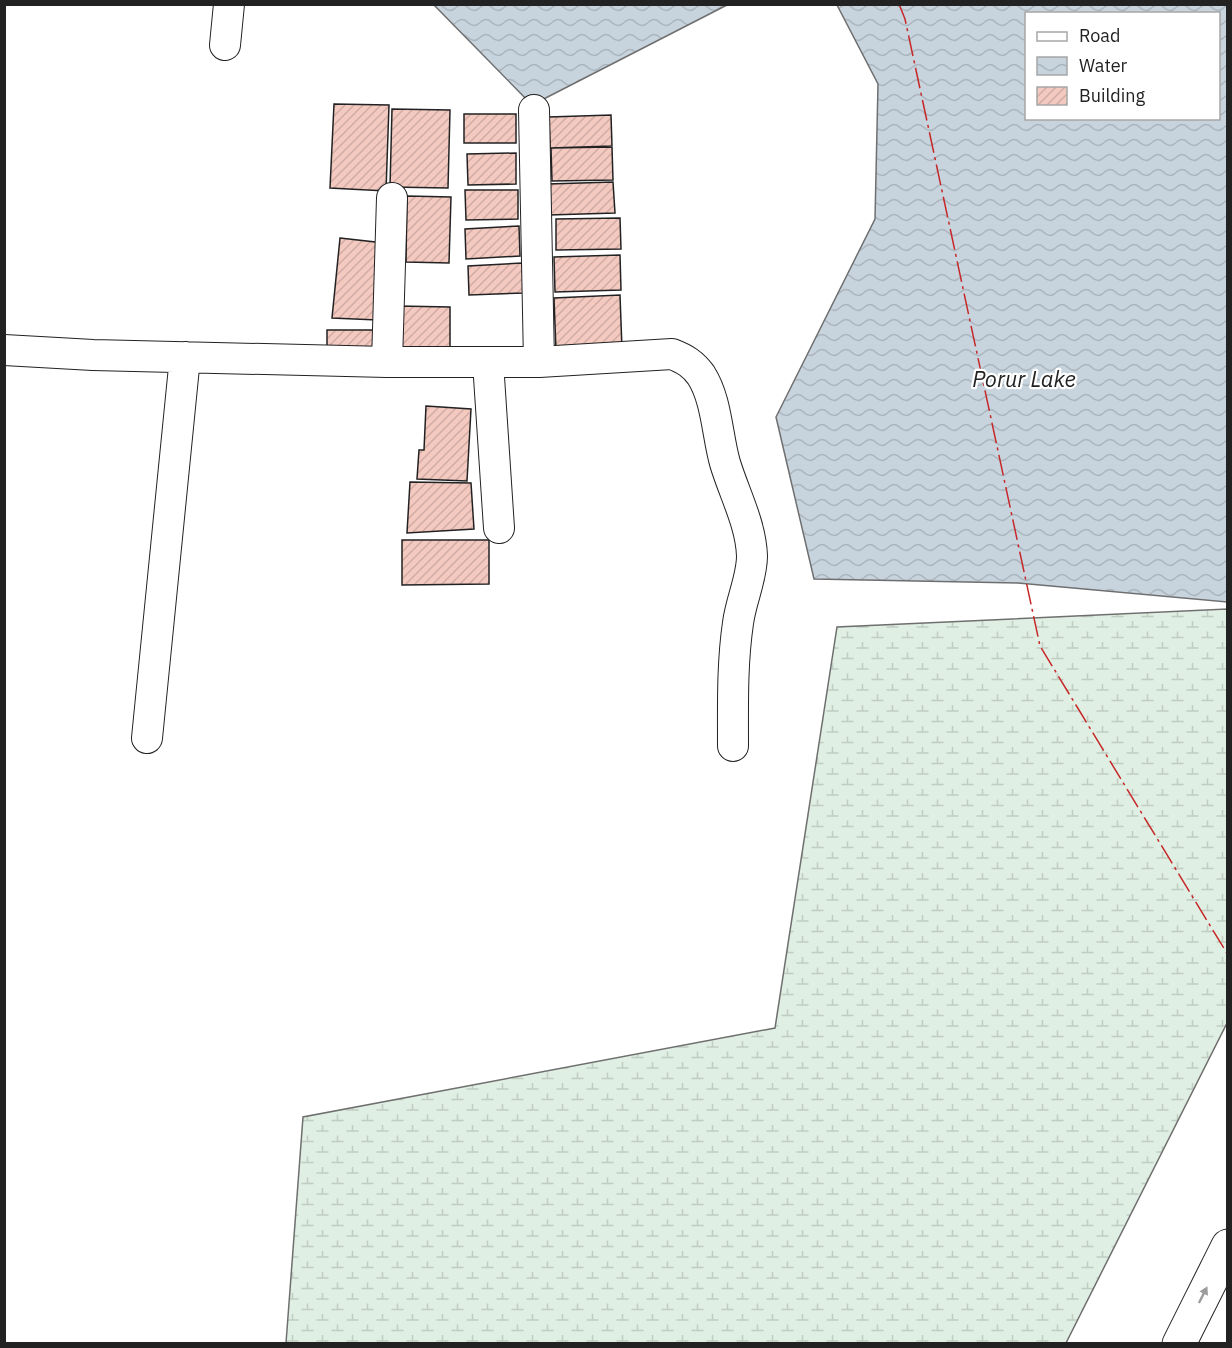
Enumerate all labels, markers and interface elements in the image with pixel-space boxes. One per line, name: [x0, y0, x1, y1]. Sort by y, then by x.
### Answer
legend: [1025, 12, 1220, 120]
text: Road: [1079, 24, 1120, 47]
text: Water: [1079, 54, 1128, 77]
text: Building: [1079, 84, 1146, 107]
water label: Porur Lake: [972, 364, 1076, 393]
one-way arrow: [1198, 1286, 1208, 1303]

